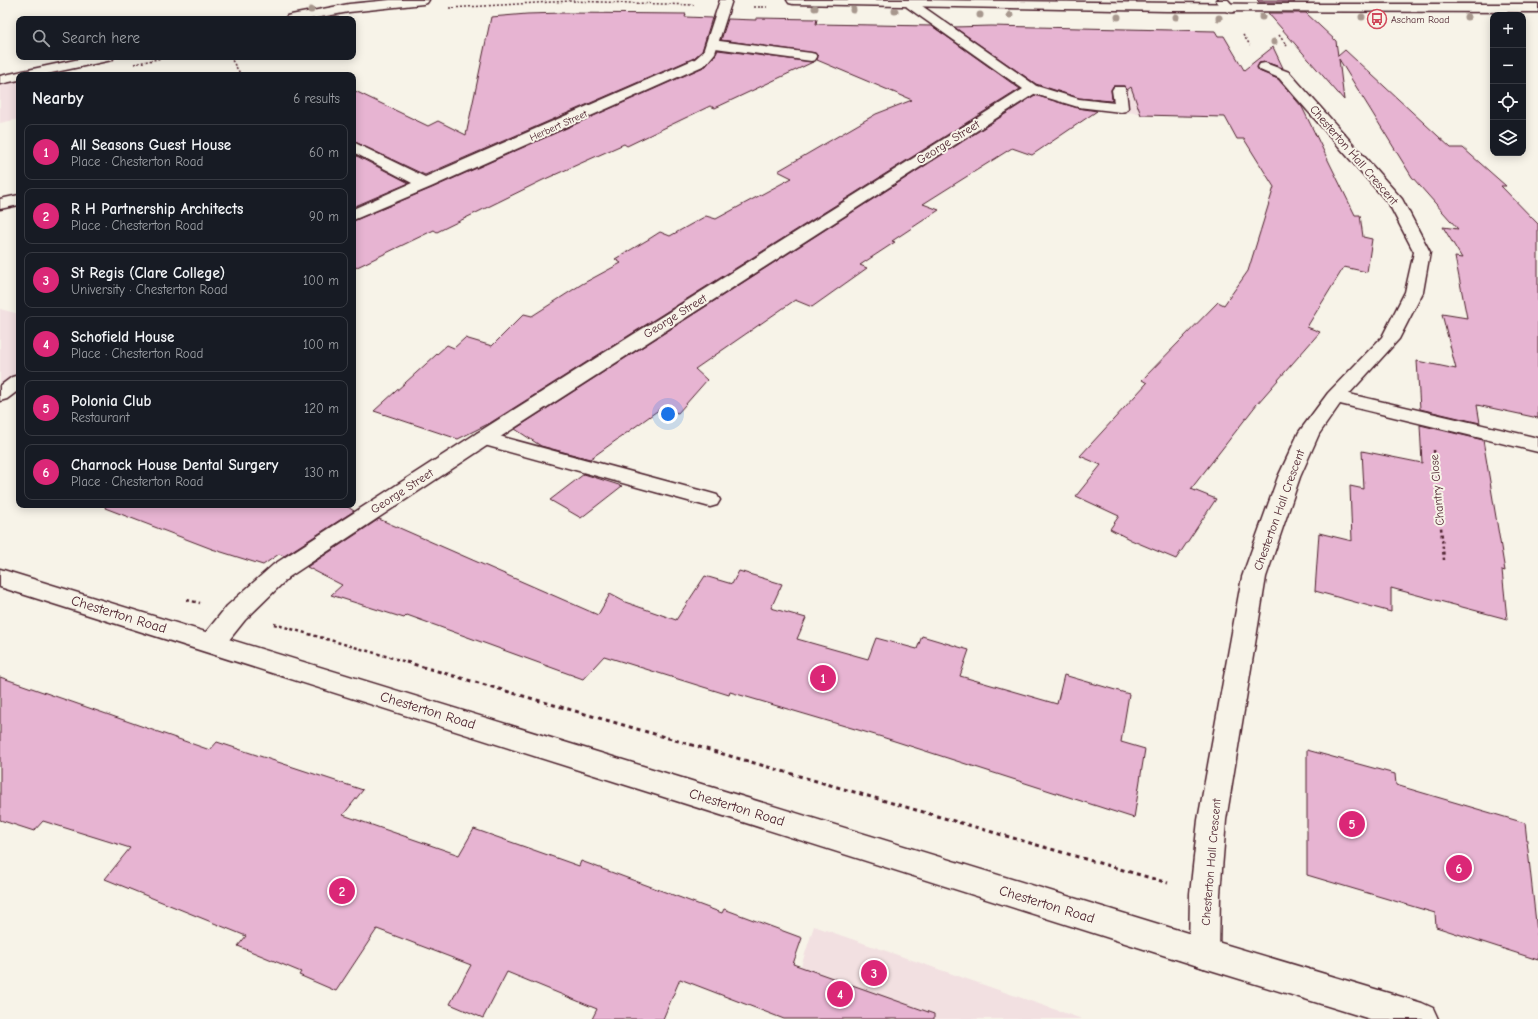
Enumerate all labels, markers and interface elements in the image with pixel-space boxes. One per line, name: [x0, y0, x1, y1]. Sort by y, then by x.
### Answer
bus stop icon: Ascham Road: [1366, 8, 1388, 30]
map controls: [1490, 12, 1526, 156]
button: +: [1490, 12, 1526, 48]
place label: Ascham Road: [1391, 14, 1449, 26]
search box: [16, 16, 356, 60]
icon: search: [30, 27, 52, 49]
text: Search here: [62, 29, 140, 47]
button: −: [1490, 48, 1526, 84]
button: locate: [1490, 84, 1526, 120]
text: Nearby: [32, 89, 83, 108]
text: 6 results: [293, 91, 340, 106]
street label: Chesterton Hall Crescent: [1307, 102, 1402, 208]
street label: Herbert Street: [528, 107, 590, 144]
street label: George Street: [914, 117, 983, 167]
button: layers: [1490, 120, 1526, 156]
text: All Seasons Guest House: [71, 136, 231, 154]
text: 1: [43, 145, 49, 160]
text: 60 m: [309, 145, 339, 160]
text: Place · Chesterton Road: [71, 154, 203, 169]
text: R H Partnership Architects: [71, 200, 243, 218]
text: 2: [43, 209, 49, 224]
text: 90 m: [309, 209, 339, 224]
text: Place · Chesterton Road: [71, 218, 203, 233]
text: St Regis (Clare College): [71, 264, 225, 282]
text: 3: [43, 273, 49, 288]
text: 100 m: [303, 273, 339, 288]
text: University · Chesterton Road: [71, 282, 228, 297]
street label: George Street: [641, 291, 710, 341]
text: Schofield House: [71, 328, 174, 346]
text: 4: [43, 337, 49, 352]
text: 100 m: [303, 337, 339, 352]
text: Place · Chesterton Road: [71, 346, 203, 361]
text: Polonia Club: [71, 392, 151, 410]
text: 5: [43, 401, 49, 416]
text: 120 m: [304, 401, 339, 416]
your location: [658, 404, 678, 424]
text: Restaurant: [71, 410, 130, 425]
street label: Chesterton Hall Crescent: [1251, 447, 1308, 572]
street label: Chantry Close: [1427, 454, 1447, 526]
text: Charnock House Dental Surgery: [71, 456, 278, 474]
text: 6: [43, 465, 49, 480]
text: 130 m: [304, 465, 339, 480]
street label: George Street: [368, 465, 436, 516]
text: Place · Chesterton Road: [71, 474, 203, 489]
street label: Chesterton Road: [69, 592, 169, 637]
pin: 1: [810, 663, 836, 693]
street label: Chesterton Road: [378, 688, 478, 733]
street label: Chesterton Road: [687, 785, 787, 830]
street label: Chesterton Hall Crescent: [1198, 797, 1224, 926]
pin: 5: [1339, 809, 1365, 839]
pin: 6: [1446, 853, 1472, 883]
pin: 2: [329, 876, 355, 906]
street label: Chesterton Road: [997, 882, 1097, 927]
pin: 3: [861, 958, 887, 988]
pin: 4: [827, 979, 853, 1009]

